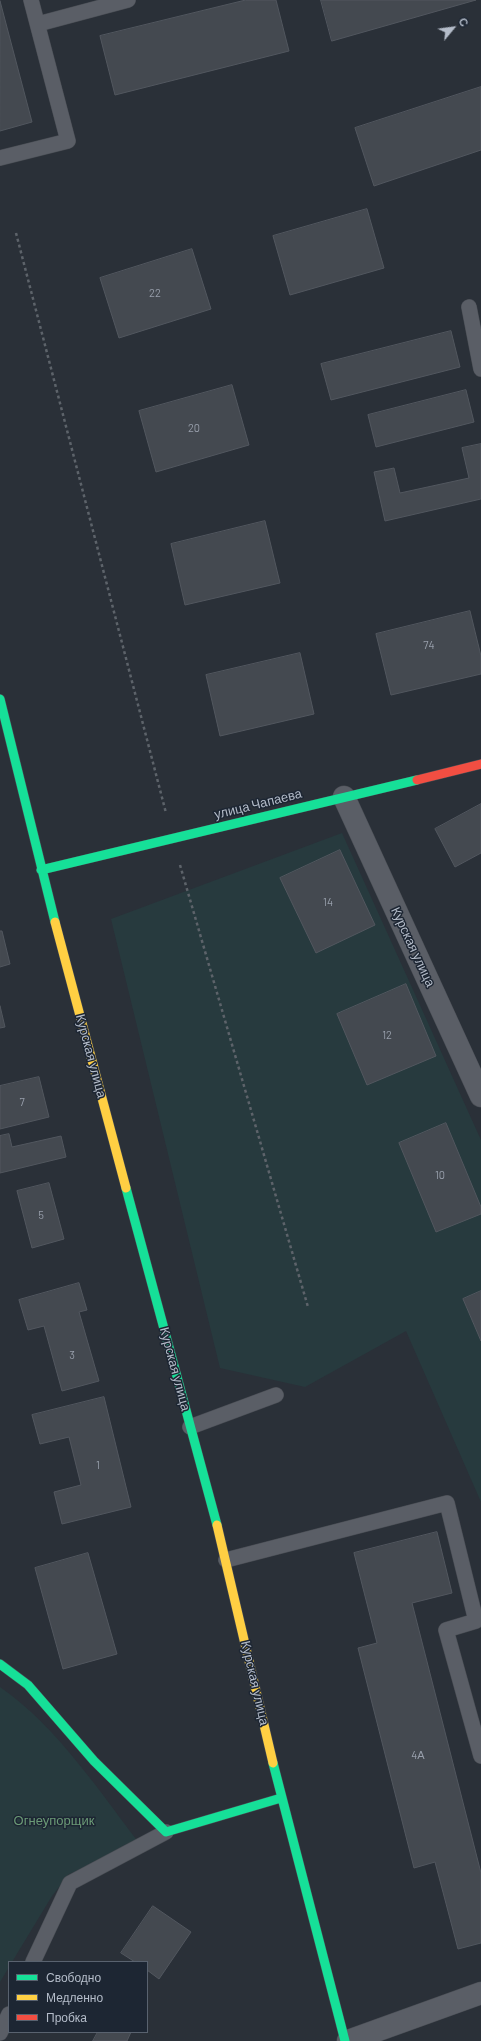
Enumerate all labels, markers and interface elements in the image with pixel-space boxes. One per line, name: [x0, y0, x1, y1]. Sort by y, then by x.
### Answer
north arrow: [433, 8, 473, 48]
text: С: [456, 15, 472, 29]
house number: 22: [149, 286, 161, 300]
house number: 20: [188, 421, 200, 435]
house number: 74: [423, 638, 435, 652]
street label: улица Чапаева: [213, 786, 303, 822]
house number: 14: [323, 895, 333, 909]
street label: Курская улица: [388, 905, 438, 989]
street label: Курская улица: [72, 1012, 110, 1100]
house number: 12: [382, 1028, 392, 1042]
house number: 7: [19, 1095, 25, 1109]
house number: 10: [435, 1168, 445, 1182]
house number: 5: [38, 1208, 44, 1222]
street label: Курская улица: [156, 1325, 194, 1413]
house number: 3: [69, 1348, 75, 1362]
house number: 1: [96, 1458, 100, 1472]
street label: Курская улица: [238, 1639, 272, 1727]
house number: 4А: [411, 1748, 425, 1762]
park label: Огнеупорщик: [14, 1813, 94, 1829]
legend: [8, 1961, 148, 2033]
text: Свободно: [46, 1970, 101, 1984]
text: Медленно: [46, 1990, 103, 2004]
text: Пробка: [46, 2010, 87, 2024]

